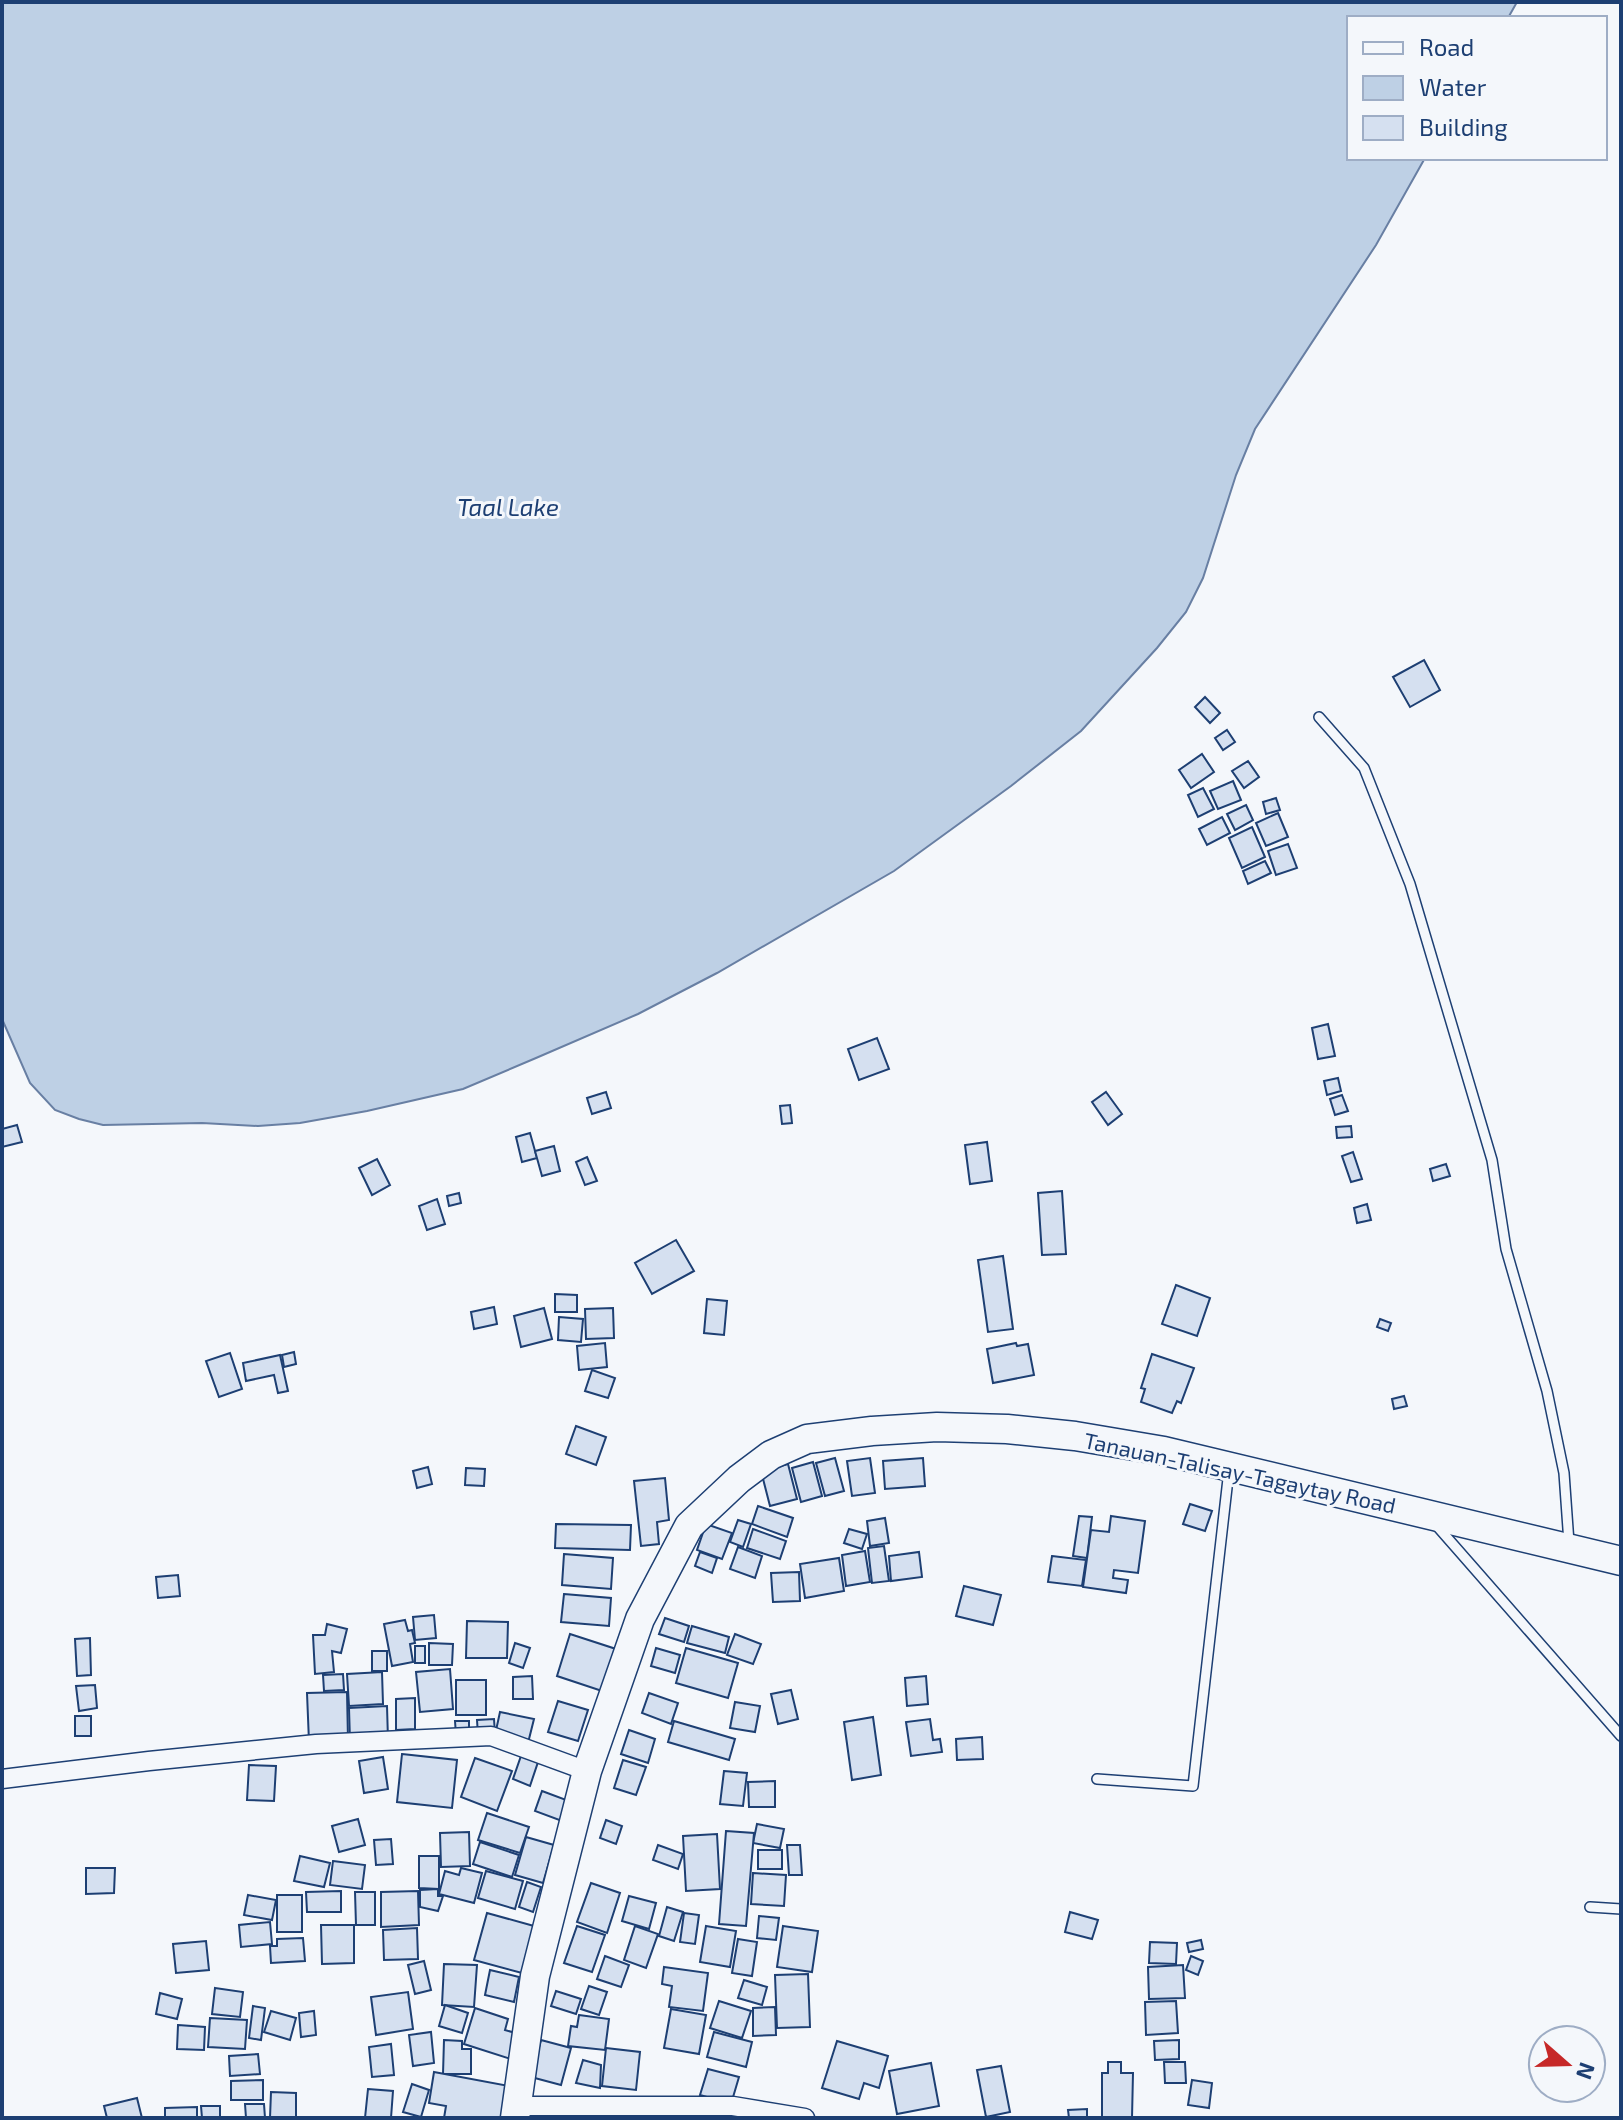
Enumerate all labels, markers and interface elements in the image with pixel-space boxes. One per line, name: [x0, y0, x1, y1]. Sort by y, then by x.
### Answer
legend: [1347, 16, 1607, 160]
text: Road: [1419, 32, 1474, 61]
text: Water: [1419, 72, 1487, 101]
text: Building: [1419, 112, 1508, 141]
water label: Taal Lake: [457, 492, 559, 521]
street label: Tanauan-Talisay-Tagaytay Road: [1082, 1426, 1398, 1518]
north arrow: [1527, 2024, 1607, 2104]
text: N: [1572, 2059, 1602, 2083]

